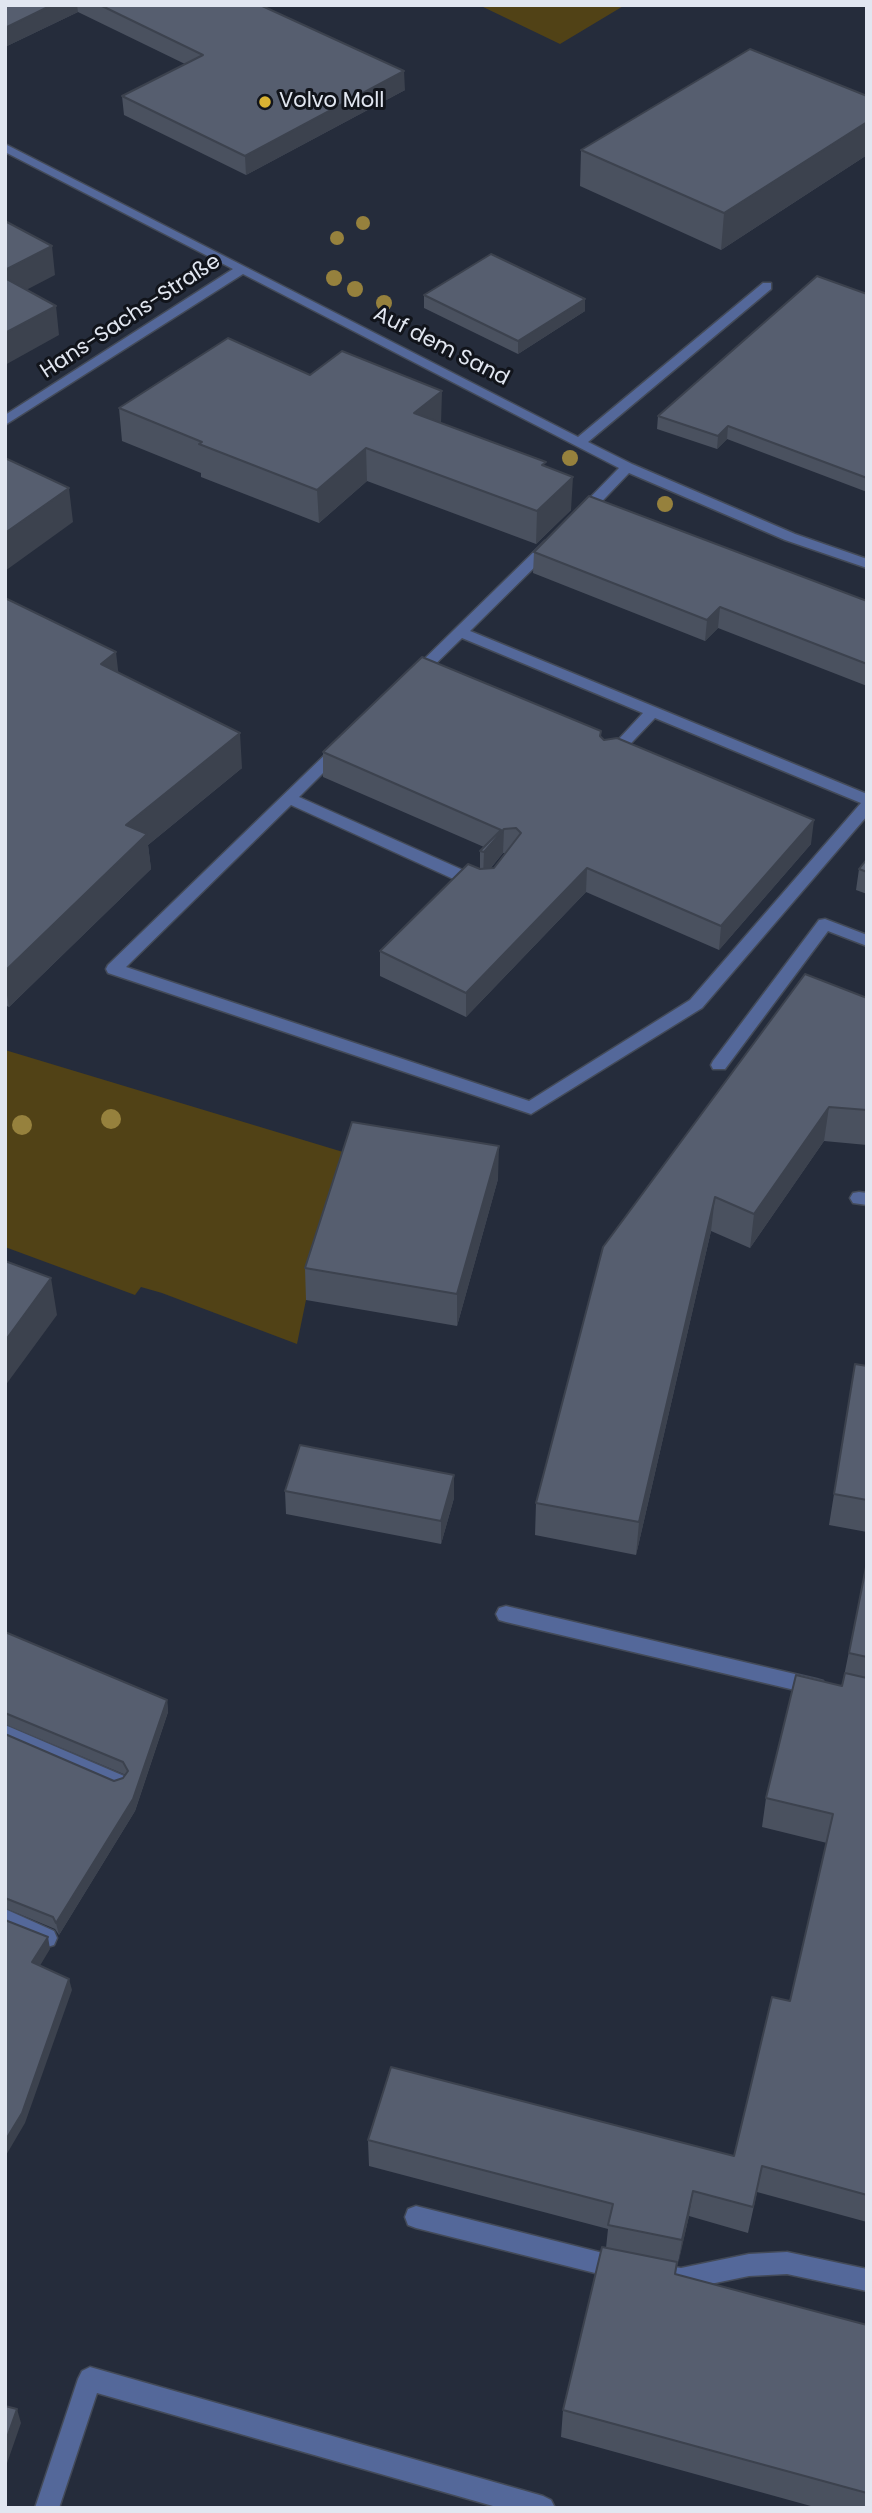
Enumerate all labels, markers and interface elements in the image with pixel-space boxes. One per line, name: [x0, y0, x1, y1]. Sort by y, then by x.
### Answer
place label: Volvo Moll: [279, 89, 384, 115]
marker: Volvo Moll: [257, 94, 273, 110]
street label: Hans-Sachs-Straße: [36, 249, 226, 385]
street label: Auf dem Sand: [369, 302, 513, 392]

